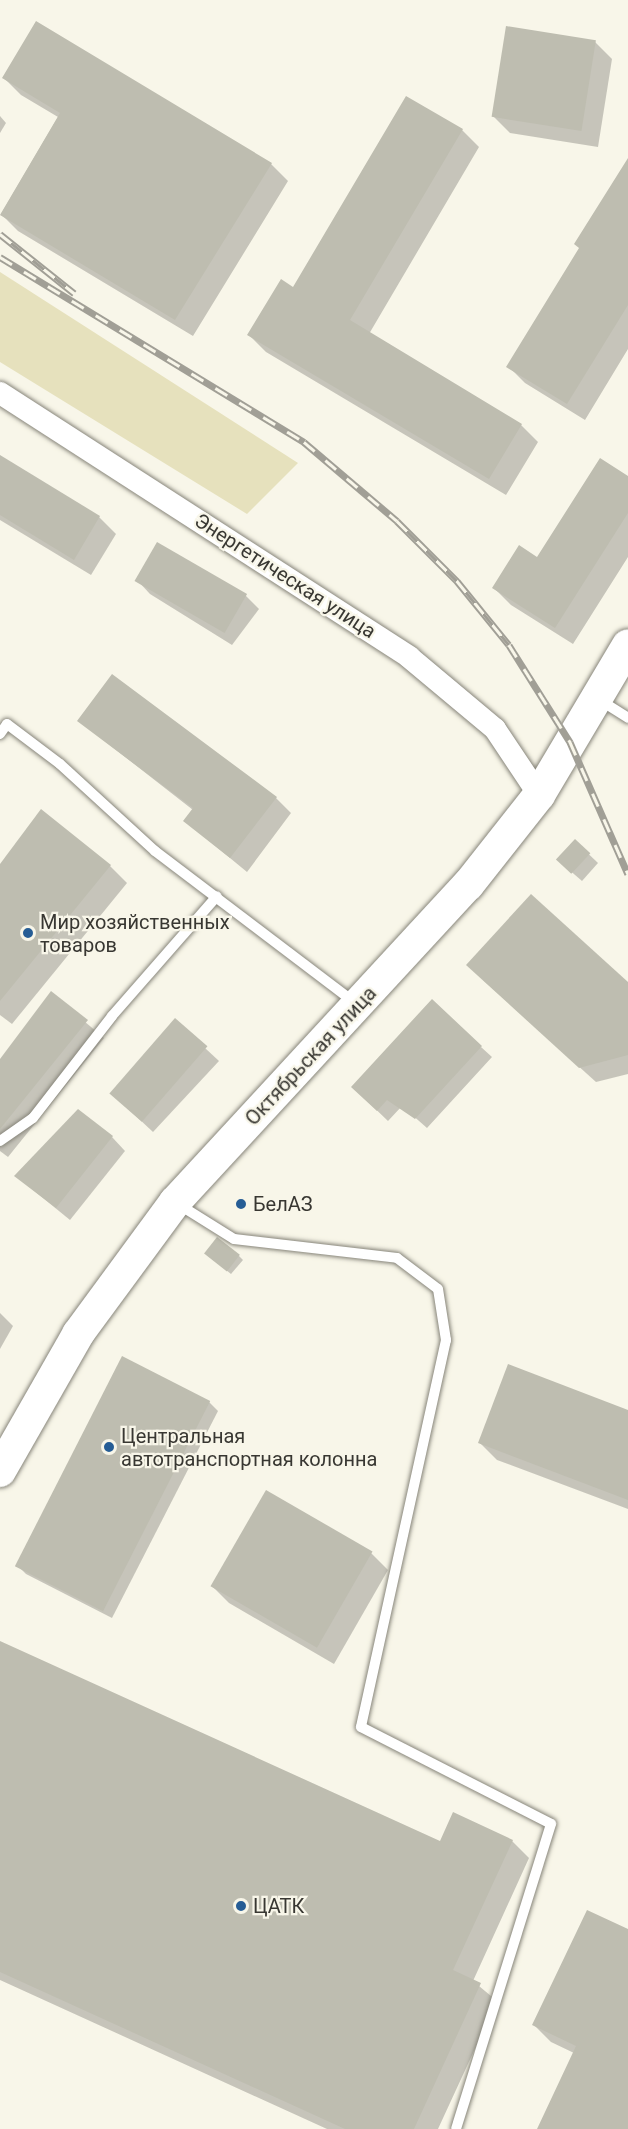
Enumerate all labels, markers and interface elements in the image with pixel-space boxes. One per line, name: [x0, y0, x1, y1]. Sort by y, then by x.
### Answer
street label: Энергетическая улица: [190, 508, 380, 644]
place label: Мир хозяйственных товаров: [40, 910, 230, 957]
marker: Мир хозяйственных товаров: [21, 926, 35, 940]
street label: Октябрьская улица: [240, 982, 382, 1130]
place label: БелАЗ: [253, 1192, 313, 1216]
marker: БелАЗ: [234, 1197, 248, 1211]
place label: Центральная автотранспортная колонна: [121, 1424, 377, 1471]
marker: Центральная автотранспортная колонна: [102, 1440, 116, 1454]
place label: ЦАТК: [253, 1894, 304, 1918]
marker: ЦАТК: [234, 1899, 248, 1913]

